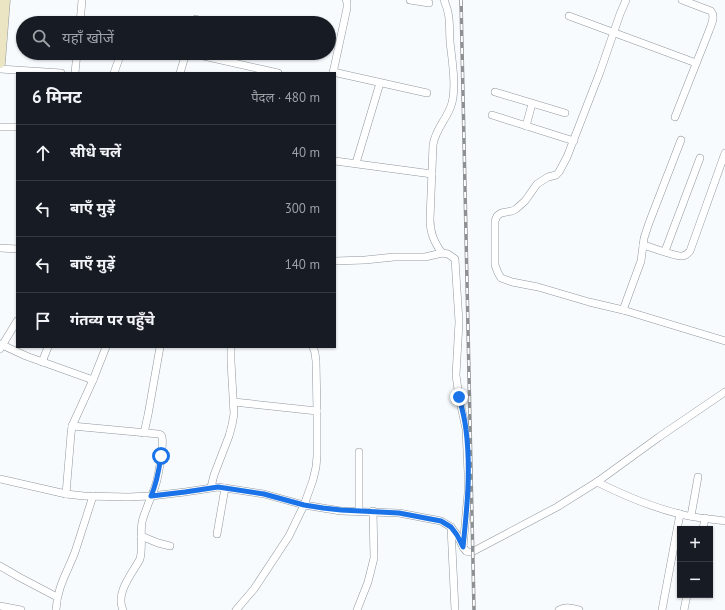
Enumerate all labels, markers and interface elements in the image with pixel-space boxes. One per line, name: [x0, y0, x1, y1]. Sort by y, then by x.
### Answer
search box: [16, 16, 336, 60]
icon: search: [30, 27, 52, 49]
text: यहाँ खोजें: [62, 28, 114, 47]
text: 6 मिनट: [32, 86, 82, 108]
text: पैदल · 480 m: [251, 89, 320, 106]
icon: ahead: [32, 142, 54, 164]
text: सीधे चलें: [70, 142, 121, 161]
text: 40 m: [292, 144, 320, 161]
icon: left: [32, 198, 54, 220]
text: बाएँ मुड़ें: [70, 198, 115, 217]
text: 300 m: [285, 200, 320, 217]
icon: left: [32, 254, 54, 276]
text: बाएँ मुड़ें: [70, 254, 115, 273]
text: 140 m: [285, 256, 320, 273]
icon: arrive: [32, 310, 54, 332]
text: गंतव्य पर पहुँचे: [70, 310, 155, 329]
route end: [450, 388, 468, 406]
route start: [152, 447, 170, 465]
map controls: [677, 526, 713, 598]
button: +: [677, 526, 713, 562]
button: −: [677, 562, 713, 598]

